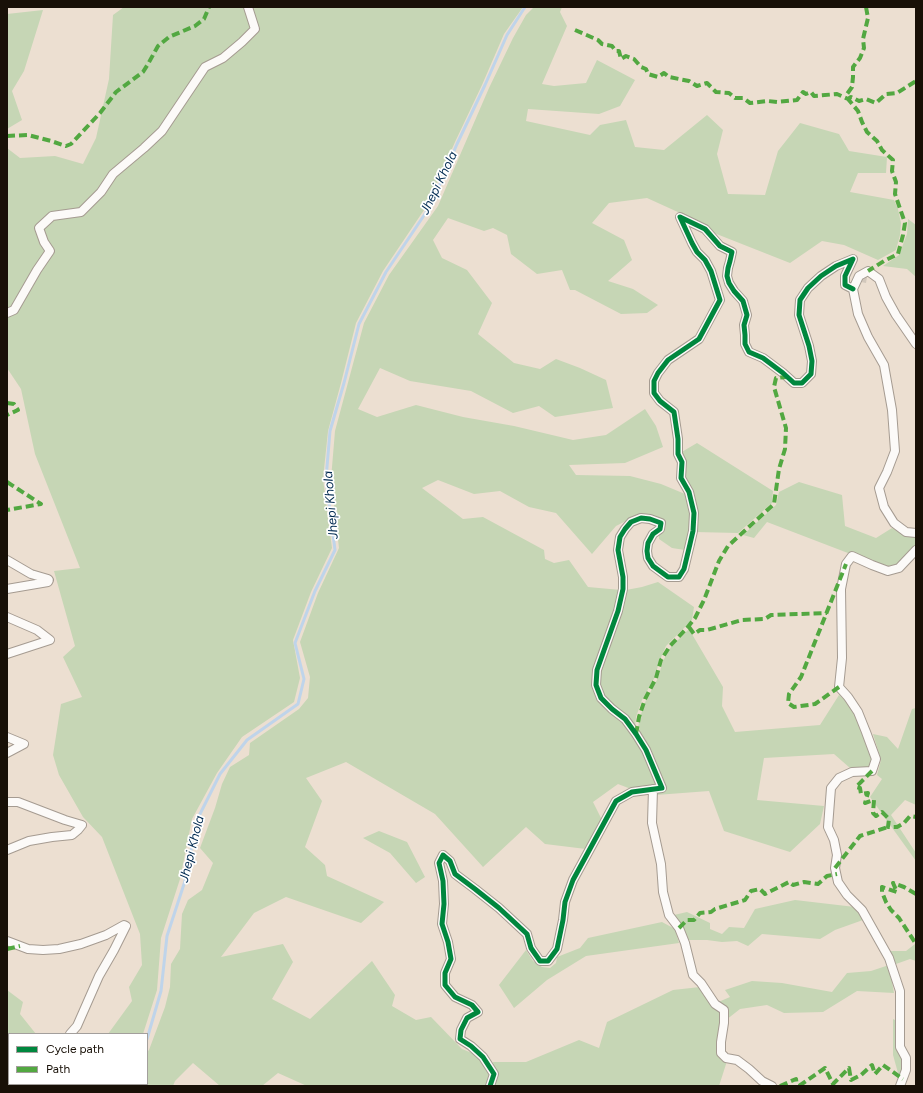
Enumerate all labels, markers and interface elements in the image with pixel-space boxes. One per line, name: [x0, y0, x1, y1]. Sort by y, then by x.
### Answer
water label: Jhepi Khola: [417, 149, 461, 217]
water label: Jhepi Khola: [320, 470, 342, 540]
water label: Jhepi Khola: [176, 814, 208, 884]
legend: [8, 1033, 148, 1085]
text: Cycle path: [46, 1042, 104, 1056]
text: Path: [46, 1062, 70, 1076]

